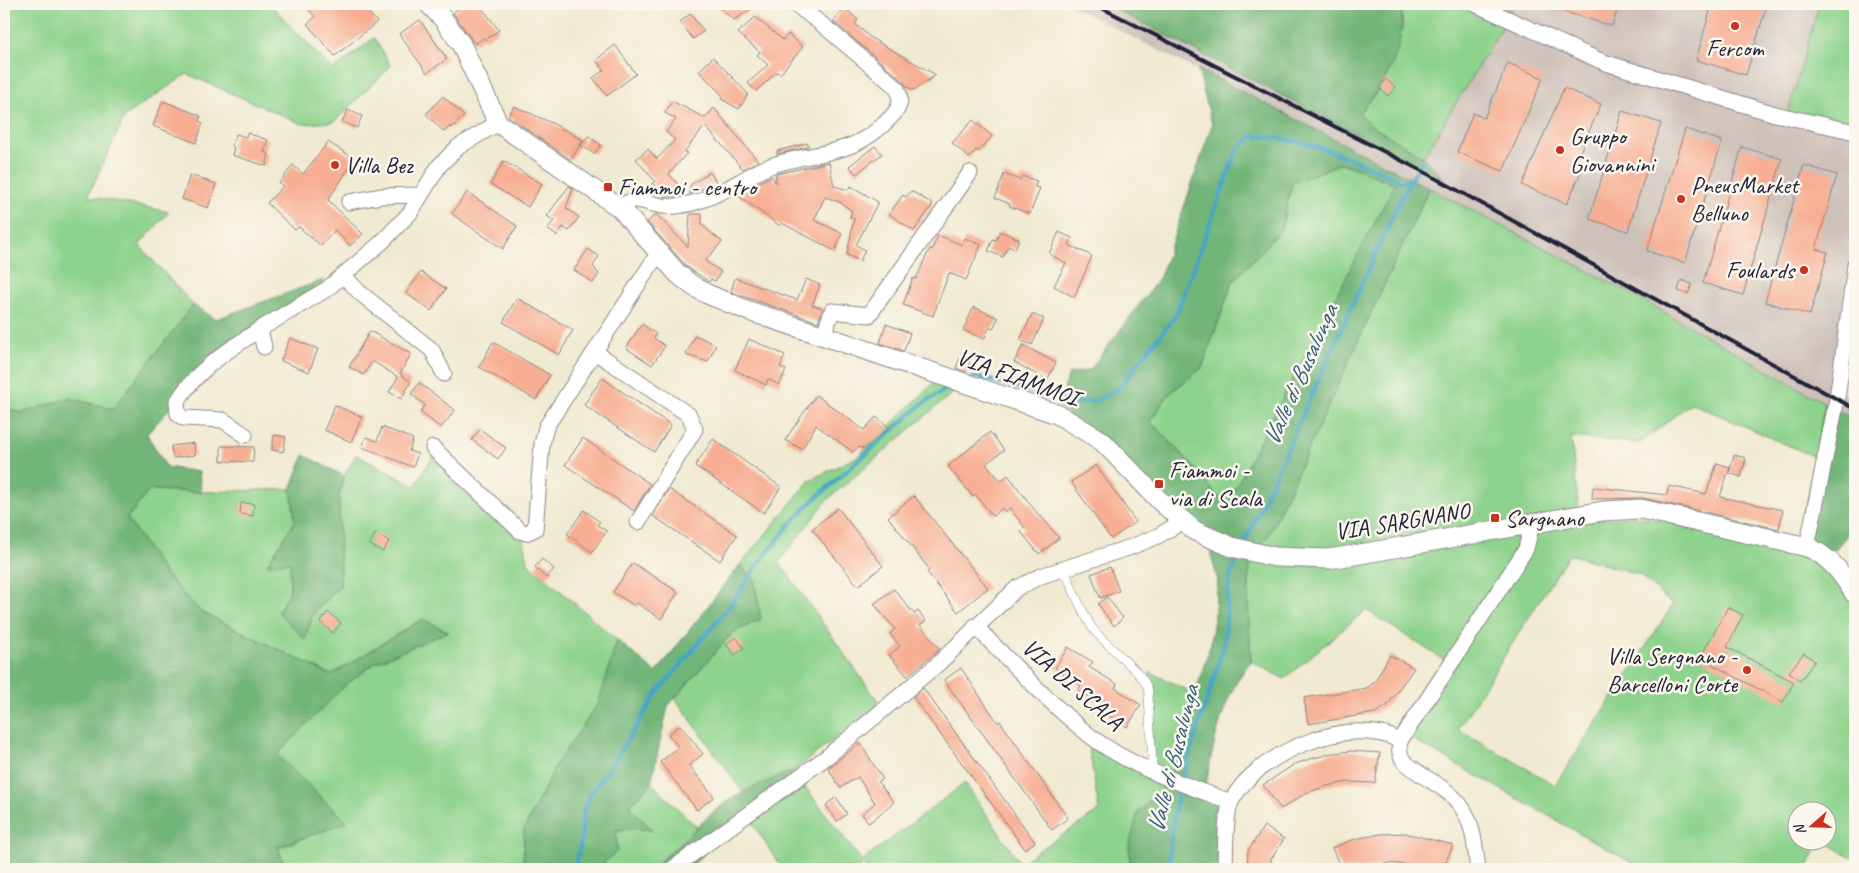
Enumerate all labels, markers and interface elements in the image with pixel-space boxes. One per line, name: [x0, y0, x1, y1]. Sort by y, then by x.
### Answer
marker: Fercom: [1729, 20, 1741, 32]
place label: Fercom: [1706, 33, 1764, 63]
place label: Gruppo Giovannini: [1570, 121, 1657, 179]
marker: Gruppo Giovannini: [1554, 144, 1566, 156]
place label: Villa Bez: [345, 150, 414, 180]
marker: Villa Bez: [329, 159, 341, 171]
place label: PneusMarket Belluno: [1691, 170, 1800, 228]
place label: Fiammoi - centro: [618, 172, 758, 202]
marker: Fiammoi - centro: [602, 181, 614, 193]
marker: PneusMarket Belluno: [1675, 193, 1687, 205]
place label: Foulards: [1726, 255, 1797, 285]
marker: Foulards: [1798, 264, 1810, 276]
water label: Valle di Busalunga: [1255, 298, 1346, 450]
street label: VIA FIAMMOI: [953, 341, 1087, 414]
place label: Fiammoi - via di Scala: [1169, 455, 1263, 513]
marker: Fiammoi - via di Scala: [1153, 478, 1165, 490]
street label: VIA SARGNANO: [1333, 495, 1473, 546]
place label: Sargnano: [1505, 503, 1585, 533]
marker: Sargnano: [1489, 512, 1501, 524]
street label: VIA DI SCALA: [1016, 632, 1130, 737]
place label: Villa Sergnano - Barcelloni Corte: [1606, 641, 1739, 699]
marker: Villa Sergnano - Barcelloni Corte: [1741, 664, 1753, 676]
water label: Valle di Busalunga: [1139, 680, 1207, 836]
north arrow: [1786, 800, 1836, 850]
text: N: [1790, 821, 1810, 837]

